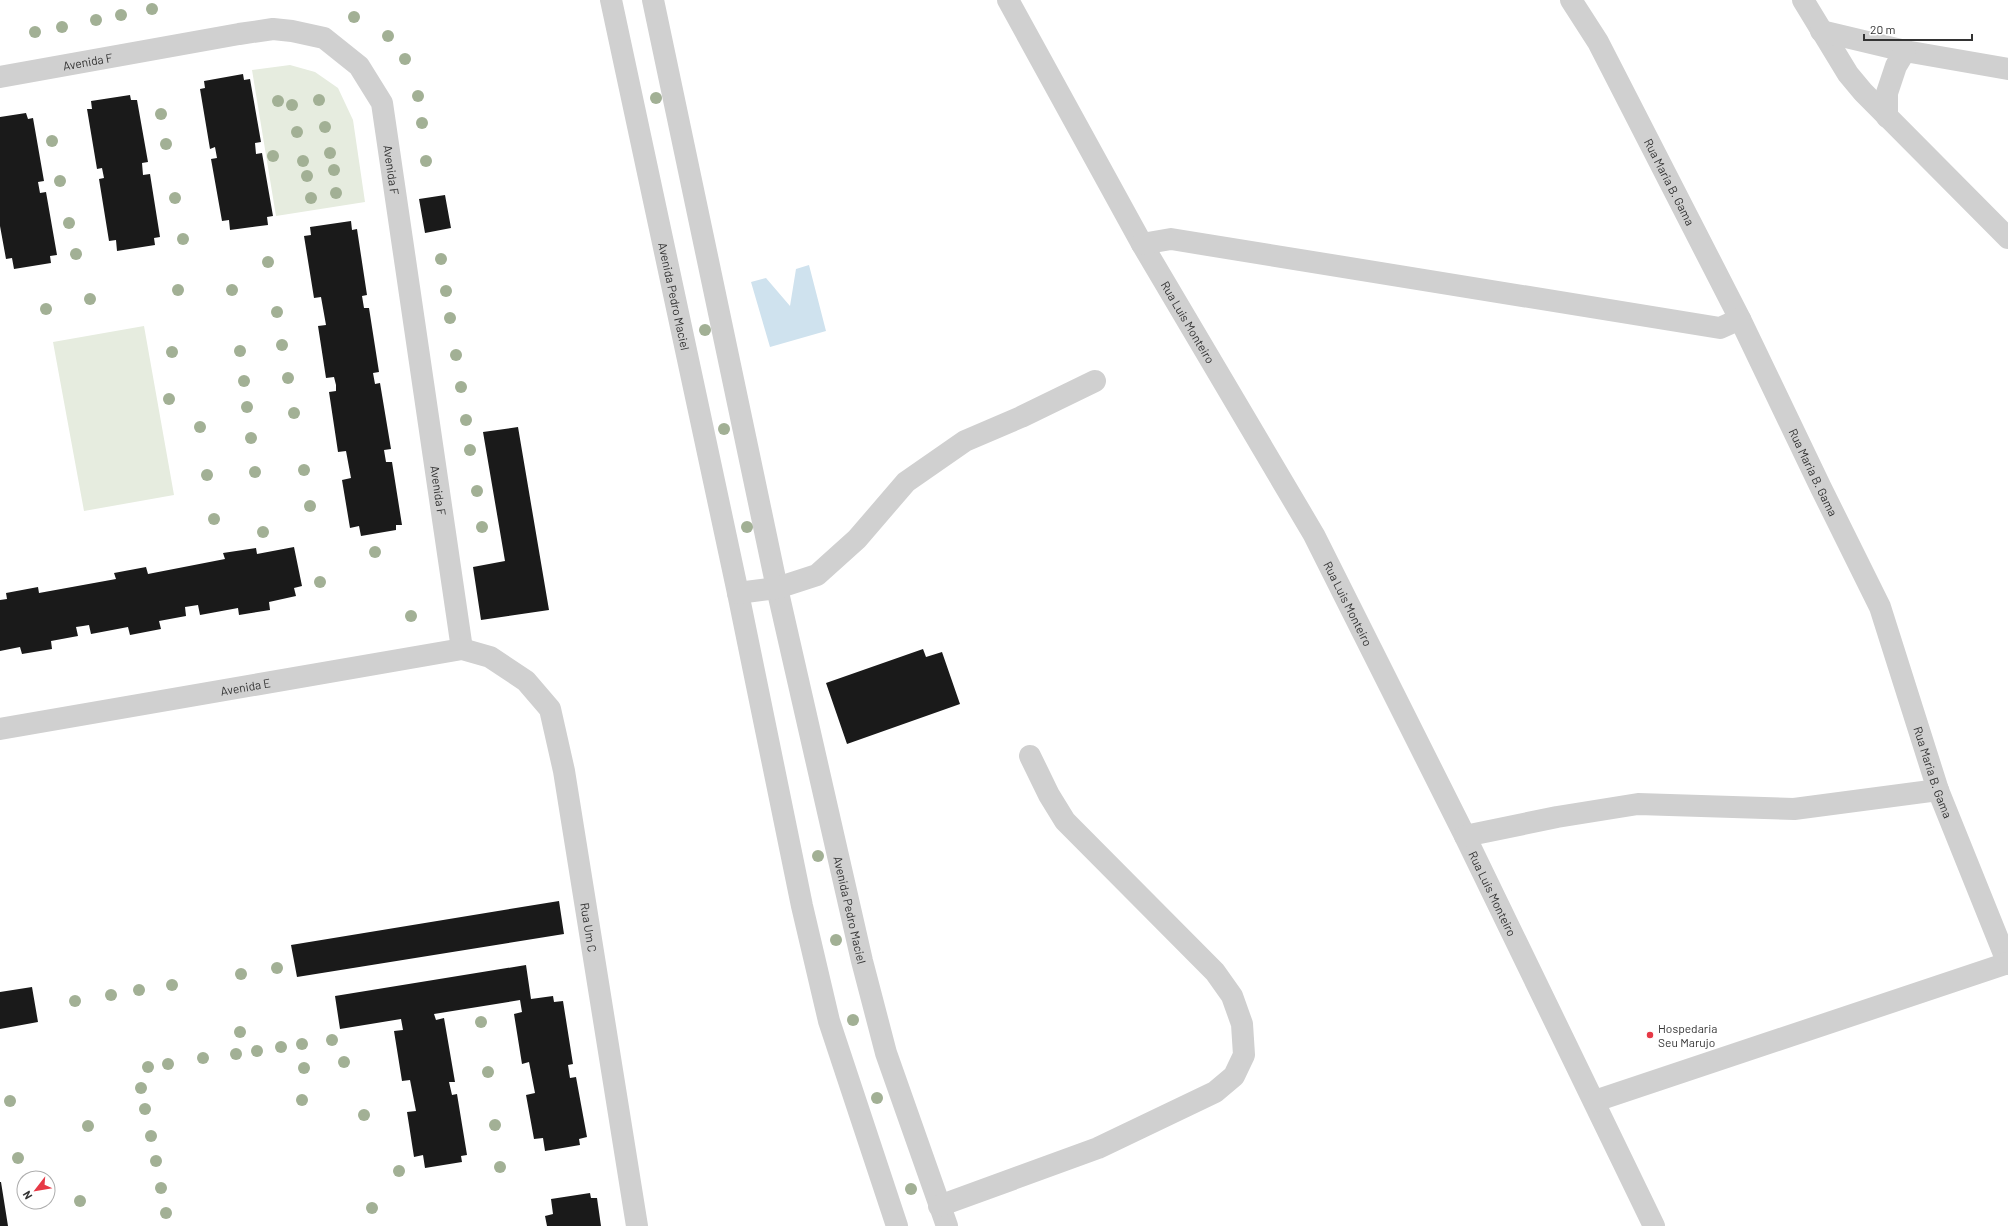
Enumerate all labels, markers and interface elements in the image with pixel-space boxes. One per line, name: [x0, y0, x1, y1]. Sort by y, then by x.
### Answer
scale bar: [1864, 16, 1972, 42]
text: 20 m: [1870, 22, 1896, 36]
street label: Avenida F: [62, 50, 114, 73]
street label: Rua Maria B. Gama: [1642, 136, 1698, 228]
street label: Avenida F: [381, 144, 402, 196]
street label: Avenida Pedro Maciel: [656, 241, 693, 351]
street label: Rua Luis Monteiro: [1158, 278, 1218, 366]
street label: Rua Maria B. Gama: [1786, 426, 1841, 518]
street label: Avenida F: [428, 464, 449, 516]
street label: Rua Luis Monteiro: [1321, 559, 1375, 648]
street label: Avenida E: [219, 675, 272, 698]
street label: Rua Maria B. Gama: [1911, 725, 1955, 820]
street label: Rua Luis Monteiro: [1466, 849, 1519, 938]
street label: Avenida Pedro Maciel: [831, 855, 869, 965]
street label: Rua Um C: [578, 902, 600, 953]
place label: Hospedaria Seu Marujo: [1658, 1021, 1717, 1049]
marker: Hospedaria Seu Marujo: [1645, 1030, 1655, 1040]
north arrow: [16, 1170, 56, 1210]
text: N: [20, 1189, 34, 1202]

